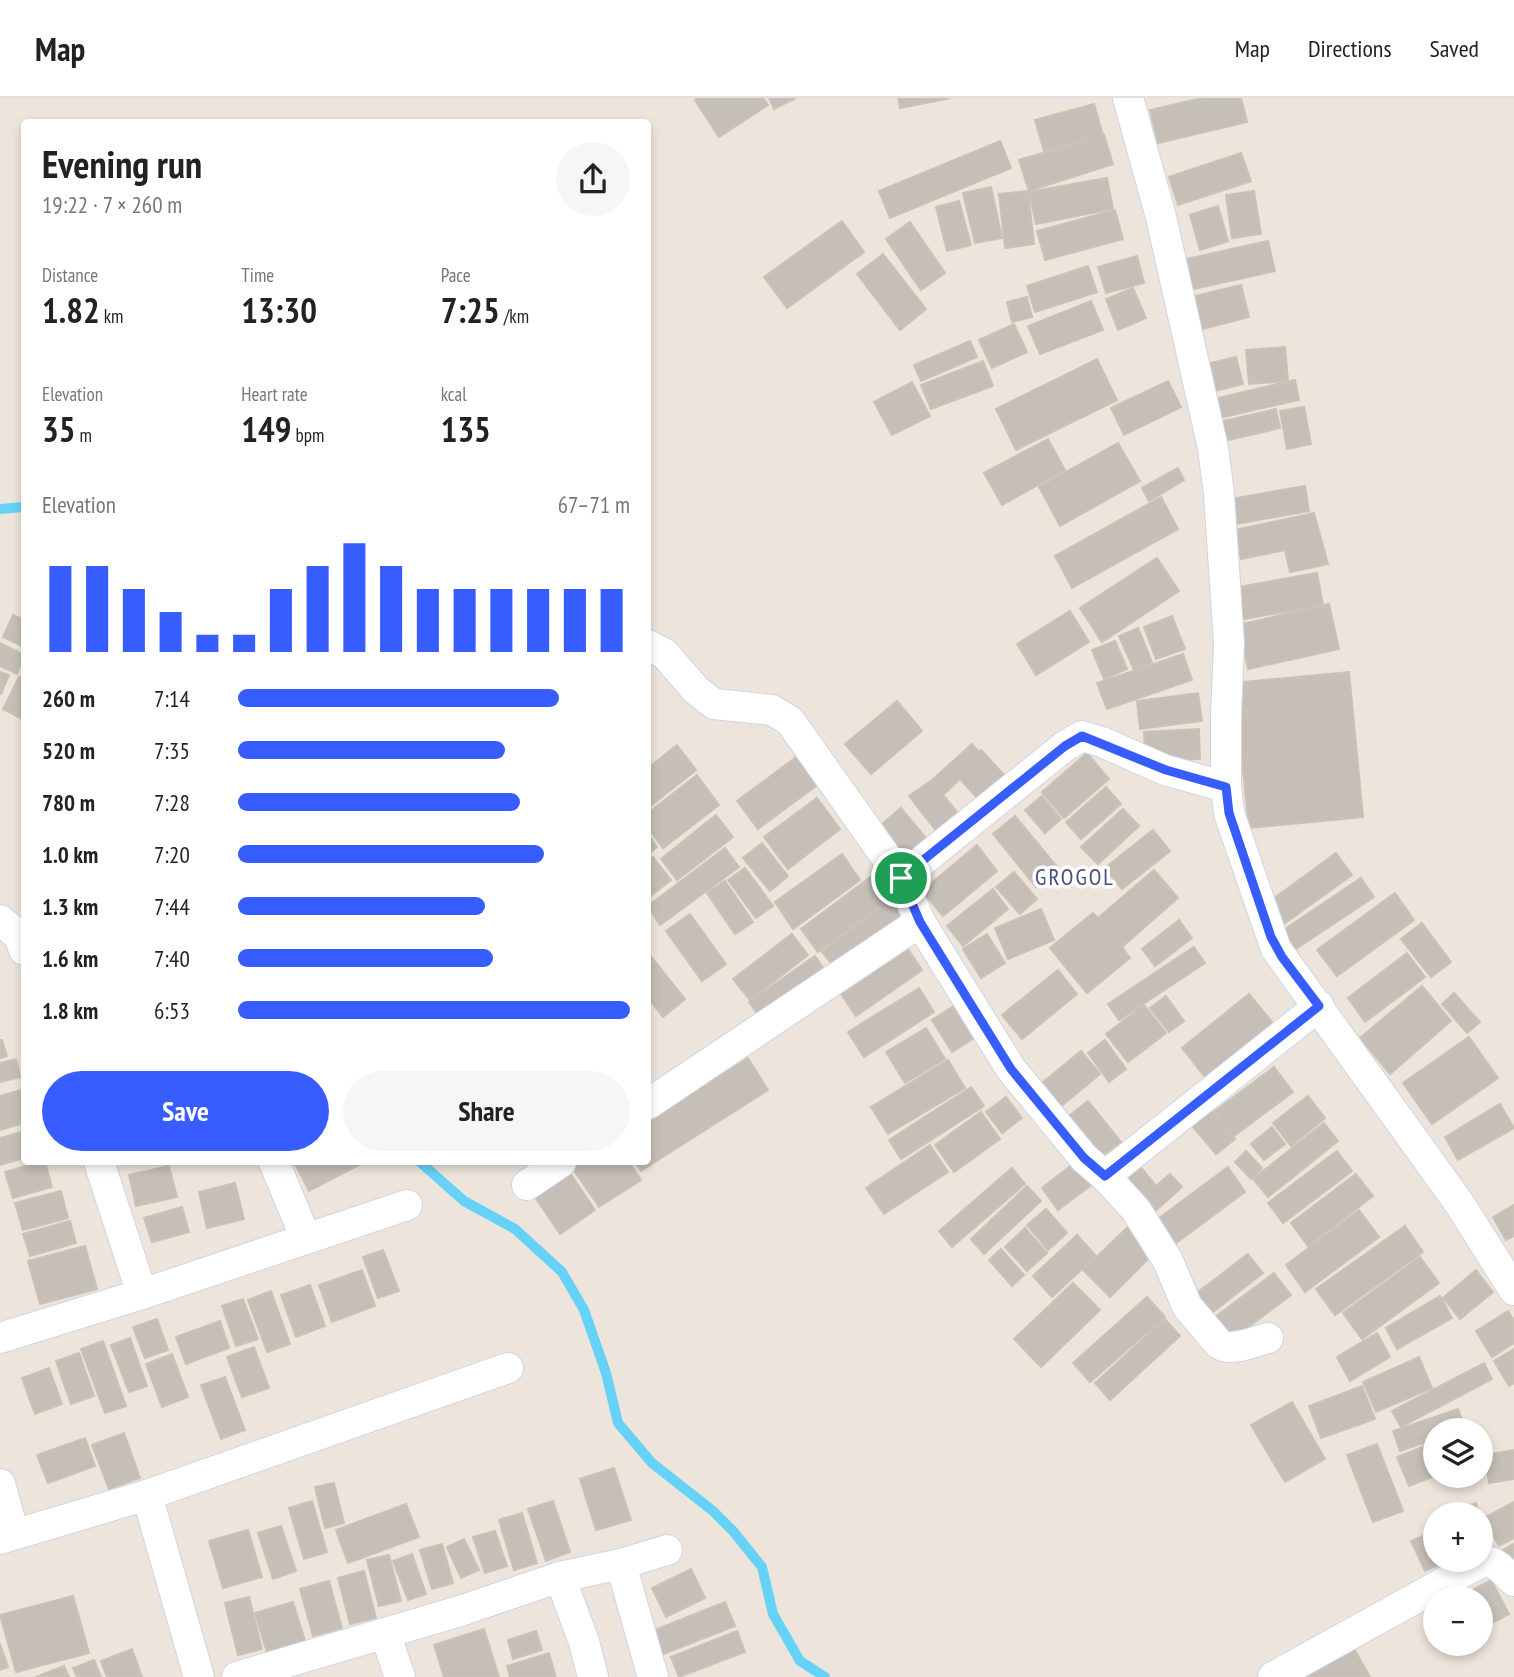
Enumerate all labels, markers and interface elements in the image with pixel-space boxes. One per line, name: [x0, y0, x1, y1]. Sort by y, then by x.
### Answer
text: Map: [35, 27, 85, 70]
text: Map: [1235, 33, 1270, 64]
text: Directions: [1308, 33, 1392, 64]
text: Saved: [1430, 33, 1479, 64]
text: Evening run: [42, 139, 202, 188]
button: share: [556, 142, 630, 216]
text: 19:22 · 7 × 260 m: [42, 190, 182, 219]
text: Distance: [42, 263, 98, 287]
text: Time: [241, 263, 274, 287]
text: Pace: [441, 263, 471, 287]
text: 1.82: [42, 287, 100, 333]
text: 13:30: [241, 287, 317, 333]
text: 7:25: [441, 287, 500, 333]
text: km: [100, 304, 123, 328]
text: /km: [500, 304, 529, 328]
text: Elevation: [42, 382, 103, 406]
text: Heart rate: [241, 382, 308, 406]
text: kcal: [441, 382, 467, 406]
text: 35: [42, 406, 75, 452]
text: 149: [241, 406, 292, 452]
text: 135: [441, 406, 491, 452]
text: m: [75, 423, 92, 447]
text: bpm: [292, 423, 324, 447]
text: Elevation: [42, 490, 116, 519]
text: 67–71 m: [558, 490, 630, 519]
text: 260 m: [42, 684, 95, 713]
text: 7:14: [154, 684, 190, 713]
text: 520 m: [42, 736, 95, 765]
text: 7:35: [154, 736, 190, 765]
text: 780 m: [42, 788, 95, 817]
text: 7:28: [154, 788, 190, 817]
text: 1.0 km: [42, 840, 98, 869]
text: 7:20: [154, 840, 190, 869]
pin: [871, 848, 931, 908]
icon: arrive: [882, 859, 920, 897]
district label: GROGOL: [1035, 862, 1115, 891]
text: 1.3 km: [42, 892, 98, 921]
text: 7:44: [154, 892, 190, 921]
text: 1.6 km: [42, 944, 98, 973]
text: 7:40: [154, 944, 190, 973]
text: 1.8 km: [42, 996, 98, 1025]
text: 6:53: [154, 996, 190, 1025]
button: Save: [42, 1071, 329, 1151]
button: Share: [343, 1071, 630, 1151]
map controls: [1423, 1418, 1493, 1656]
button: layers: [1423, 1418, 1493, 1488]
button: +: [1423, 1502, 1493, 1572]
button: −: [1423, 1586, 1493, 1656]

